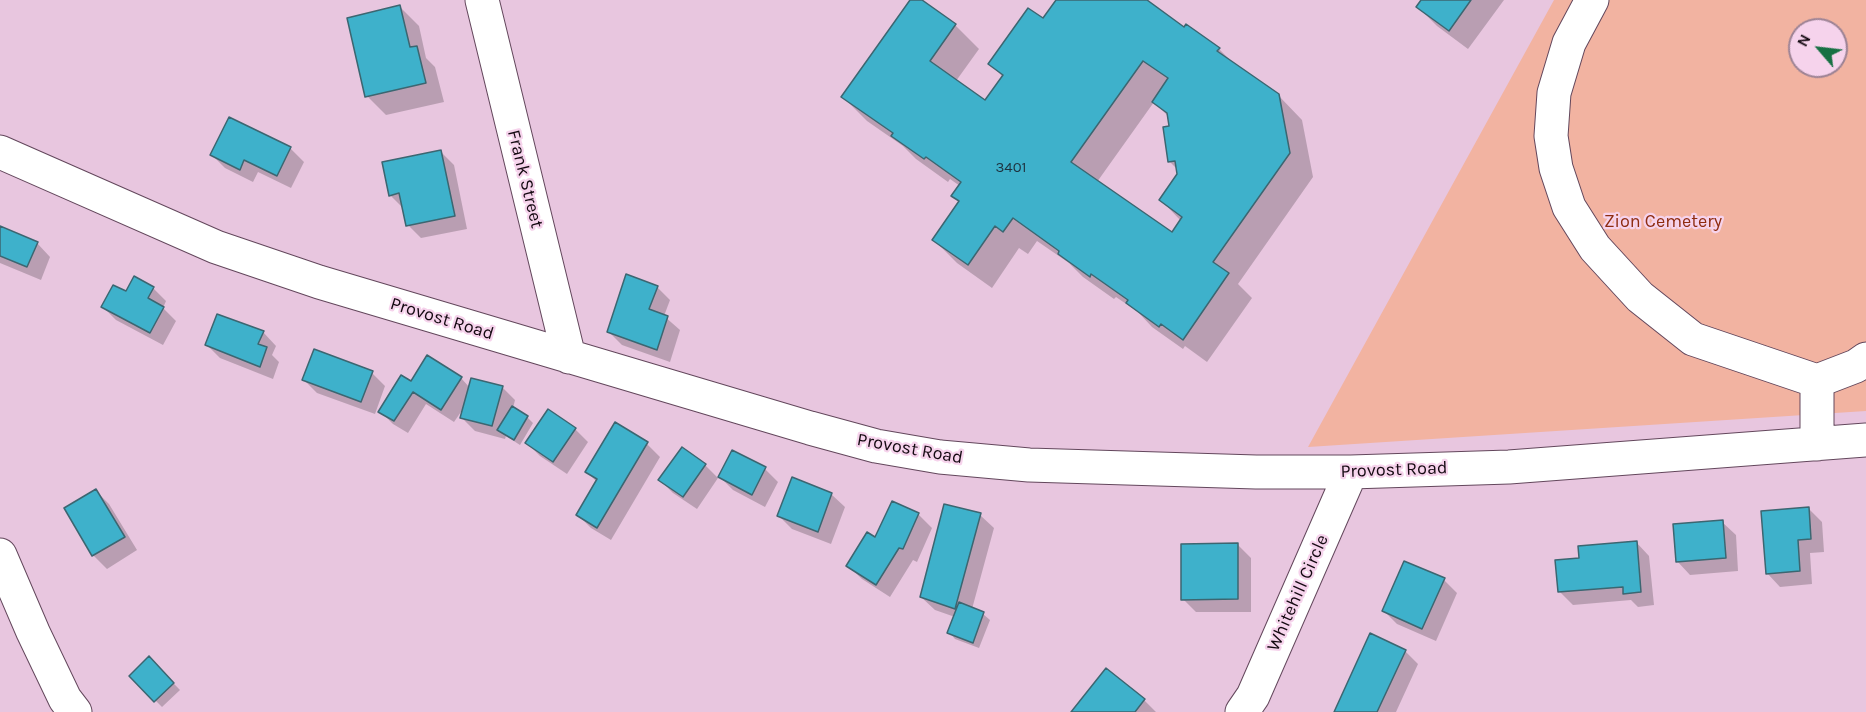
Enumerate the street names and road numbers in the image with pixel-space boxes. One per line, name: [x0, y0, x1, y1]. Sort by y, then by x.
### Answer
street label: Frank Street: [502, 128, 548, 230]
street label: Provost Road: [388, 293, 496, 345]
street label: Provost Road: [855, 429, 965, 469]
street label: Provost Road: [1340, 457, 1448, 483]
street label: Whitehill Circle: [1263, 531, 1333, 655]

